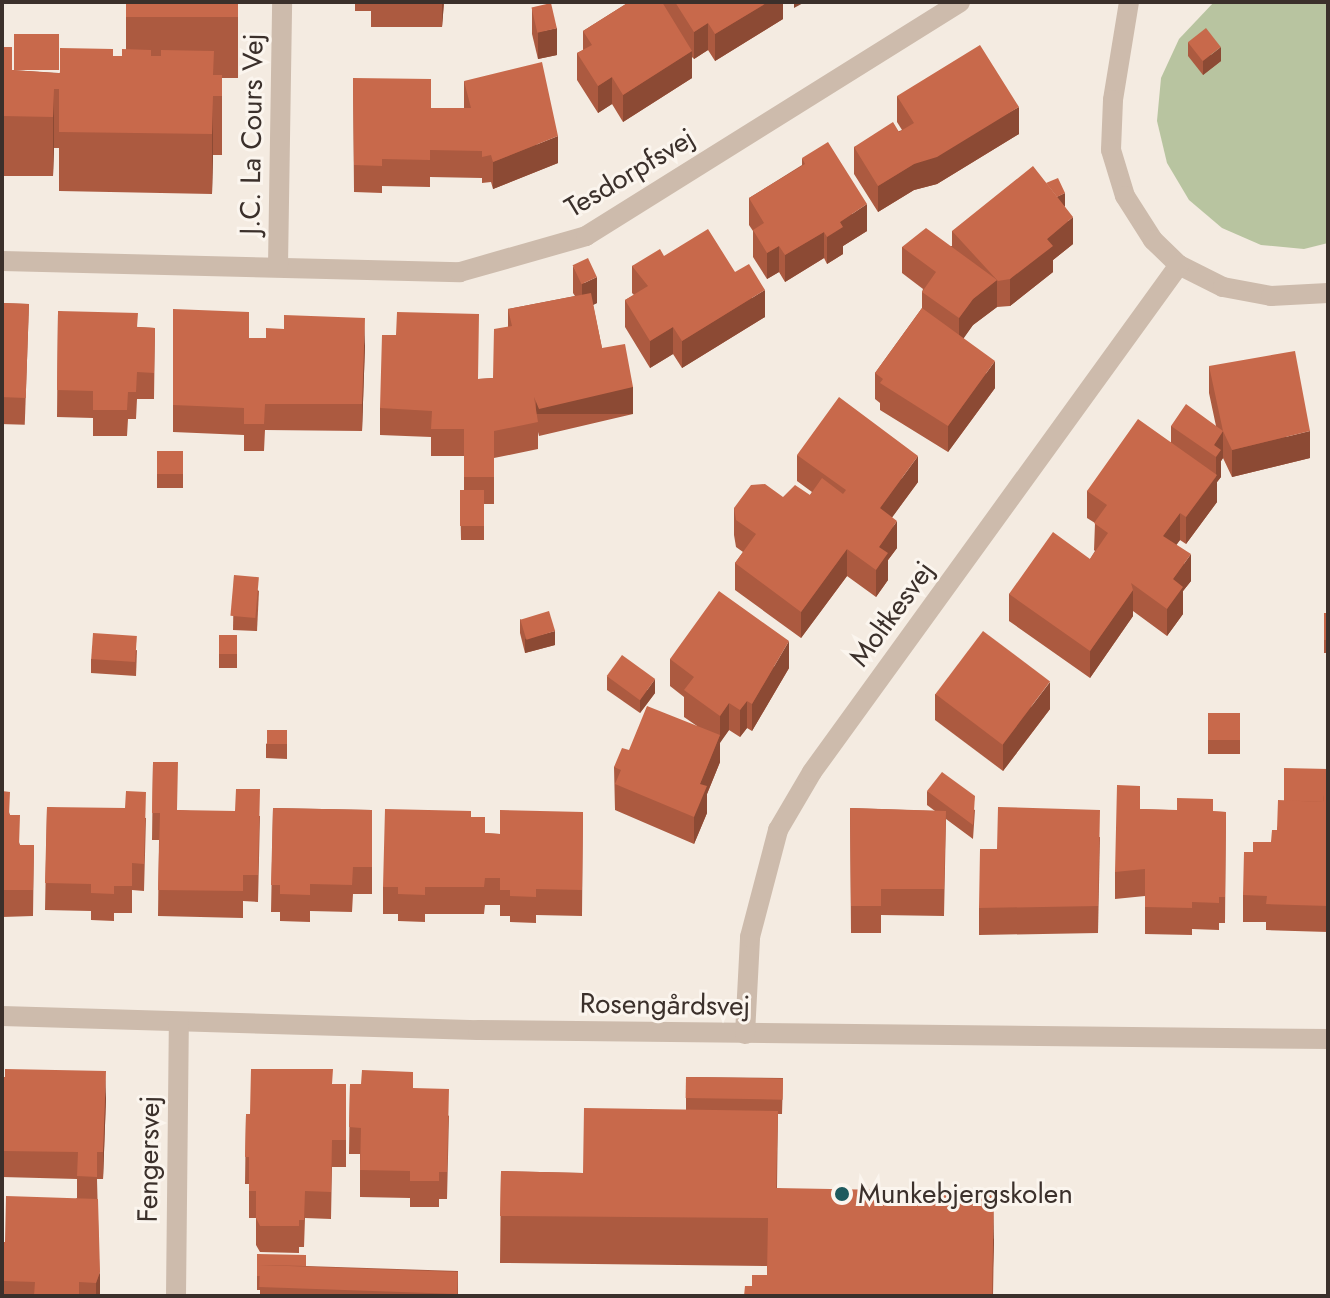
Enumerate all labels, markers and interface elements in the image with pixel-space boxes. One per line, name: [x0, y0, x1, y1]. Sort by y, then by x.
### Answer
street label: J.C. La Cours Vej: [233, 33, 271, 235]
street label: Tesdorpfsvej: [559, 121, 701, 225]
street label: Moltkesvej: [843, 555, 941, 673]
street label: Rosengårdsvej: [579, 987, 751, 1023]
street label: Fengersvej: [131, 1095, 167, 1223]
place label: Munkebjergskolen: [858, 1177, 1073, 1211]
marker: Munkebjergskolen: [833, 1185, 851, 1203]

